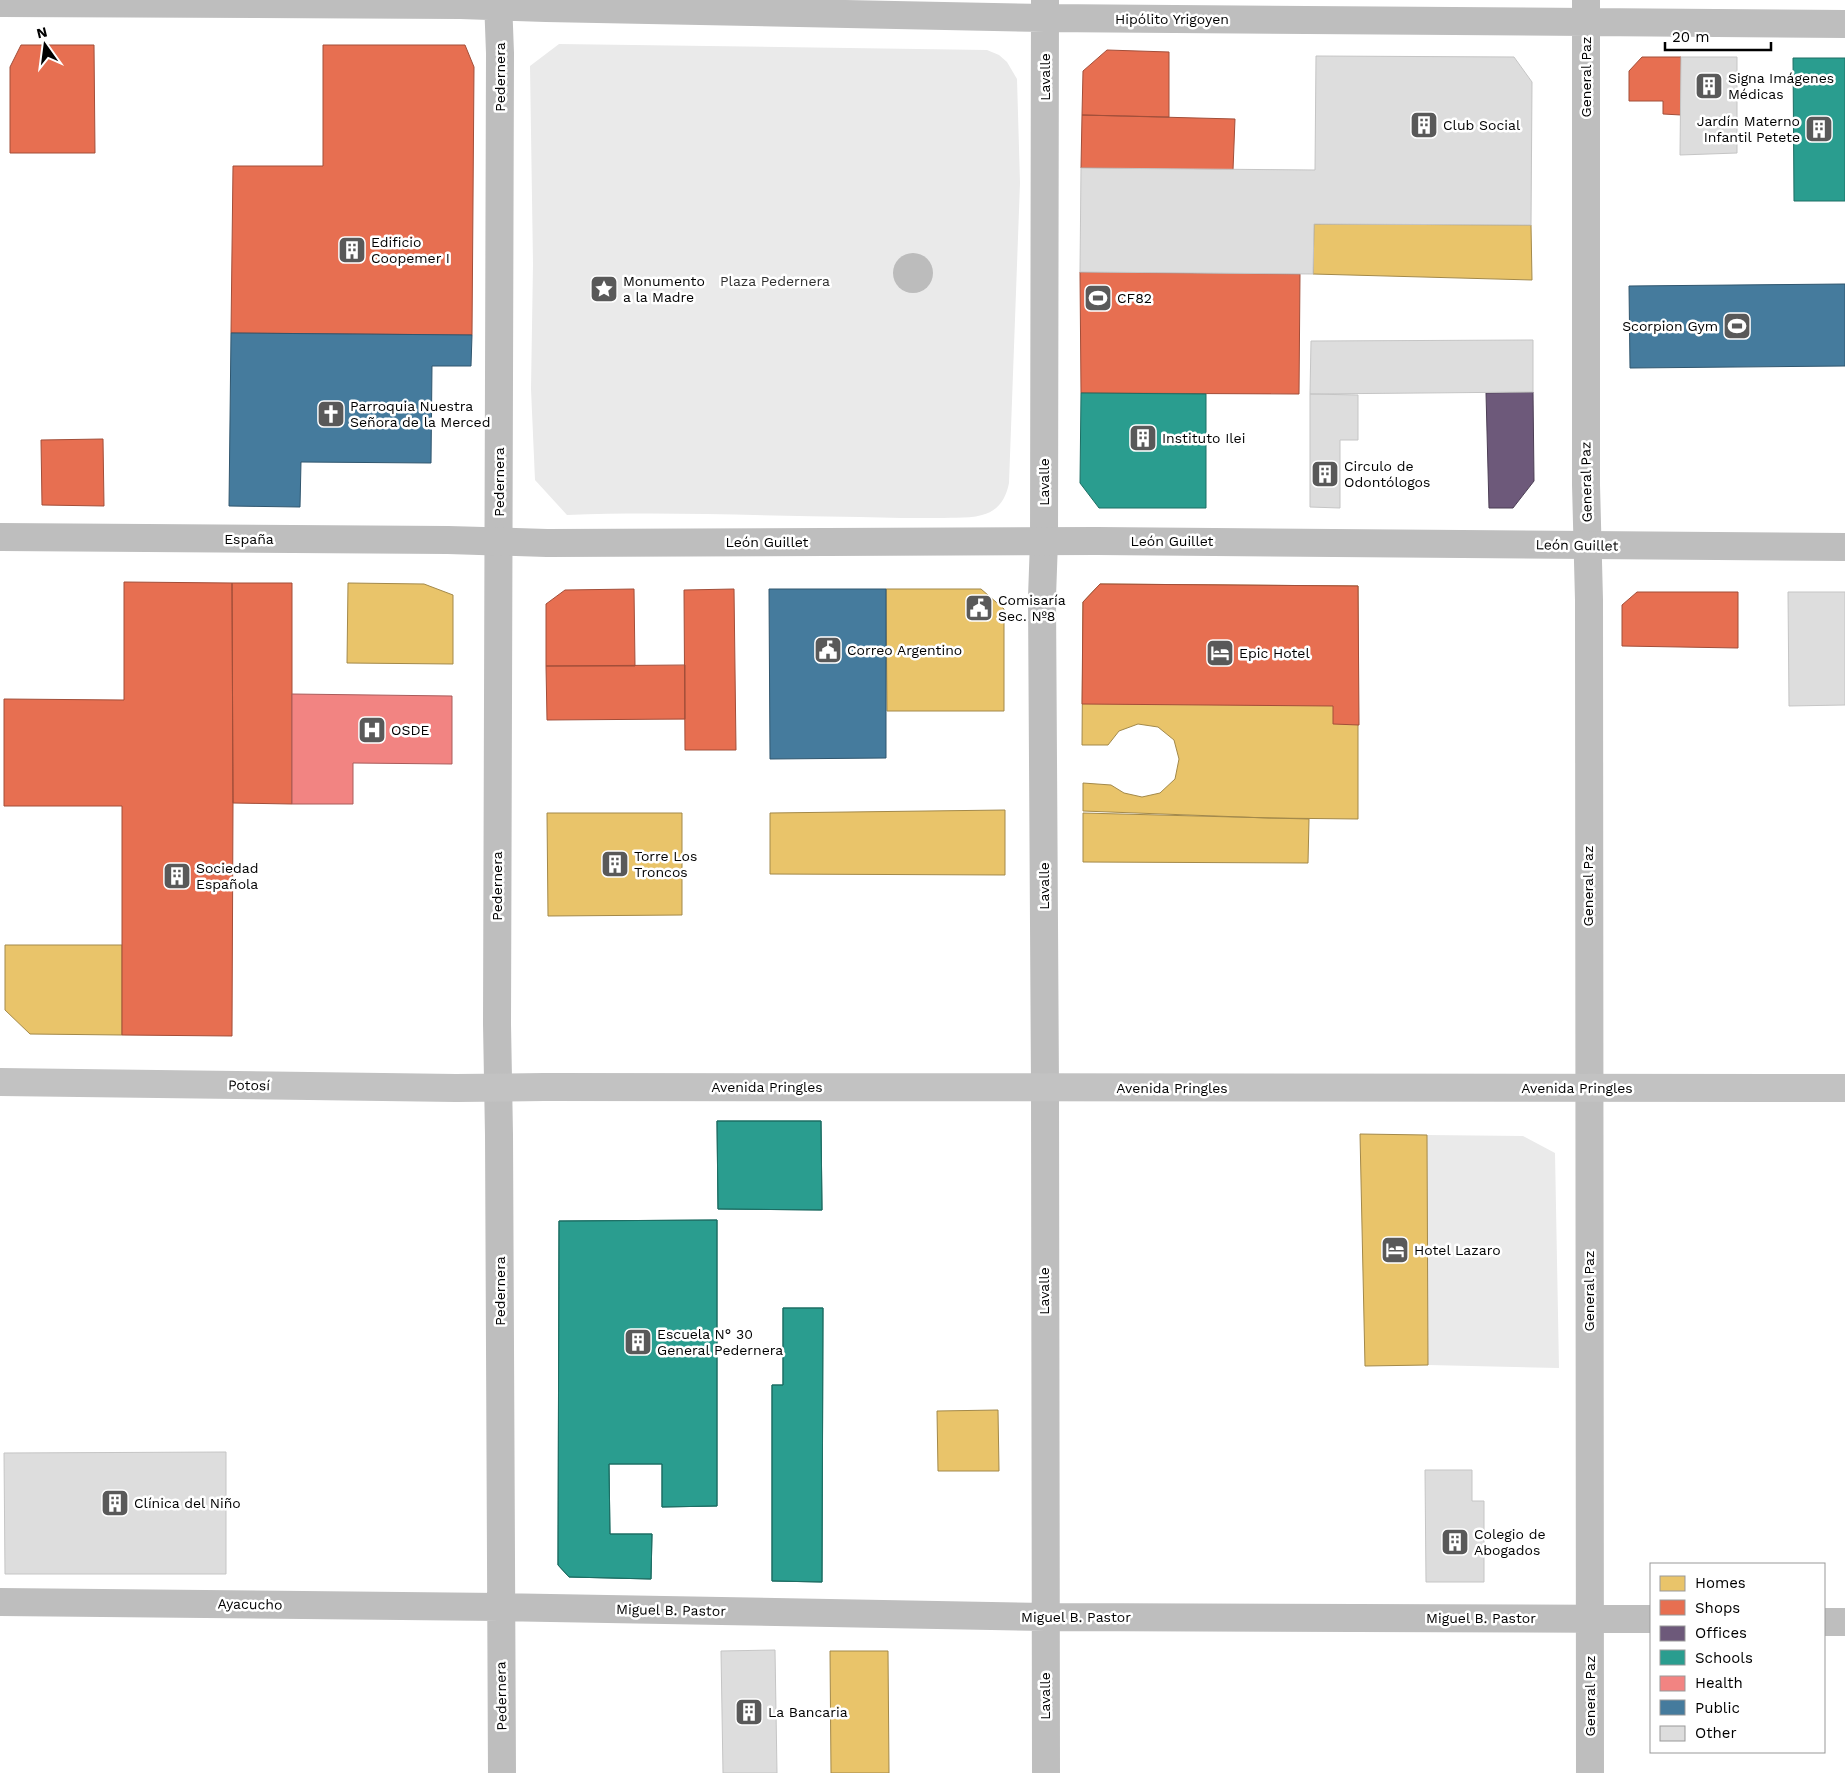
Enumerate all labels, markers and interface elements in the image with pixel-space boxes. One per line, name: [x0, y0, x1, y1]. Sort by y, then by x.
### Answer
street label: Hipólito Yrigoyen: [1115, 11, 1229, 27]
north arrow: [20, 20, 70, 70]
scale bar: [1665, 20, 1771, 52]
text: N: [35, 23, 49, 41]
text: 20 m: [1672, 28, 1710, 46]
street label: General Paz: [1578, 37, 1594, 117]
street label: Pedernera: [492, 42, 508, 112]
street label: Lavalle: [1037, 53, 1053, 101]
place label: Signa Imágenes Médicas: [1728, 70, 1834, 102]
building icon: Signa Imágenes Médicas: [1694, 71, 1724, 101]
building icon: Club Social: [1409, 110, 1439, 140]
place label: Jardín Materno Infantil Petete: [1697, 113, 1800, 145]
building icon: Jardín Materno Infantil Petete: [1804, 114, 1834, 144]
place label: Club Social: [1443, 117, 1521, 133]
place label: Edificio Coopemer I: [371, 234, 450, 266]
building icon: Edificio Coopemer I: [337, 235, 367, 265]
place label: Monumento a la Madre: [623, 273, 705, 305]
park label: Plaza Pedernera: [720, 273, 830, 289]
place icon: Monumento a la Madre: [589, 274, 619, 304]
sports icon: CF82: [1083, 283, 1113, 313]
place label: CF82: [1117, 290, 1152, 306]
sports icon: Scorpion Gym: [1722, 311, 1752, 341]
place label: Scorpion Gym: [1622, 318, 1718, 334]
place label: Parroquia Nuestra Señora de la Merced: [350, 398, 490, 430]
church icon: Parroquia Nuestra Señora de la Merced: [316, 399, 346, 429]
building icon: Instituto Ilei: [1128, 423, 1158, 453]
place label: Instituto Ilei: [1162, 430, 1245, 446]
street label: General Paz: [1577, 441, 1595, 523]
street label: Pedernera: [491, 447, 507, 517]
street label: Lavalle: [1036, 458, 1052, 506]
place label: Circulo de Odontólogos: [1344, 458, 1430, 490]
building icon: Circulo de Odontólogos: [1310, 459, 1340, 489]
street label: España: [224, 531, 274, 547]
street label: León Guillet: [1131, 533, 1214, 549]
street label: León Guillet: [726, 534, 809, 550]
street label: León Guillet: [1535, 536, 1619, 554]
place label: Comisaría Sec. Nº8: [998, 592, 1066, 624]
public building icon: Comisaría Sec. Nº8: [964, 593, 994, 623]
public building icon: Correo Argentino: [813, 635, 843, 665]
hotel icon: Epic Hotel: [1205, 638, 1235, 668]
place label: Correo Argentino: [847, 642, 962, 658]
place label: Epic Hotel: [1239, 645, 1310, 661]
hospital icon: OSDE: [357, 715, 387, 745]
place label: OSDE: [391, 722, 430, 738]
street label: General Paz: [1580, 846, 1596, 926]
place label: Torre Los Troncos: [634, 848, 697, 880]
building icon: Torre Los Troncos: [600, 849, 630, 879]
street label: Pedernera: [489, 851, 505, 921]
place label: Sociedad Española: [196, 860, 259, 892]
building icon: Sociedad Española: [162, 861, 192, 891]
street label: Lavalle: [1036, 862, 1052, 910]
street label: Potosí: [228, 1077, 270, 1093]
street label: Avenida Pringles: [711, 1079, 823, 1095]
street label: Avenida Pringles: [1116, 1080, 1228, 1096]
street label: Avenida Pringles: [1521, 1080, 1633, 1096]
hotel icon: Hotel Lazaro: [1380, 1235, 1410, 1265]
place label: Hotel Lazaro: [1414, 1242, 1501, 1258]
street label: General Paz: [1581, 1251, 1597, 1331]
street label: Pedernera: [492, 1256, 508, 1326]
street label: Lavalle: [1036, 1267, 1052, 1315]
place label: Escuela N° 30 General Pedernera: [657, 1326, 783, 1358]
building icon: Escuela N° 30 General Pedernera: [623, 1327, 653, 1357]
building icon: Clínica del Niño: [100, 1488, 130, 1518]
place label: Clínica del Niño: [134, 1495, 241, 1511]
place label: Colegio de Abogados: [1474, 1526, 1546, 1558]
building icon: Colegio de Abogados: [1440, 1527, 1470, 1557]
legend: [1650, 1563, 1825, 1753]
text: Homes: [1695, 1574, 1746, 1592]
street label: Ayacucho: [217, 1595, 283, 1613]
text: Shops: [1695, 1599, 1740, 1617]
street label: Miguel B. Pastor: [616, 1601, 726, 1619]
street label: Miguel B. Pastor: [1021, 1609, 1131, 1625]
street label: Miguel B. Pastor: [1426, 1610, 1536, 1626]
text: Offices: [1695, 1624, 1747, 1642]
text: Schools: [1695, 1649, 1753, 1667]
street label: General Paz: [1582, 1656, 1598, 1736]
street label: Pedernera: [492, 1661, 510, 1731]
street label: Lavalle: [1037, 1672, 1053, 1720]
text: Health: [1695, 1674, 1743, 1692]
building icon: La Bancaria: [734, 1697, 764, 1727]
text: Public: [1695, 1699, 1740, 1717]
place label: La Bancaria: [768, 1704, 848, 1720]
text: Other: [1695, 1724, 1737, 1742]

